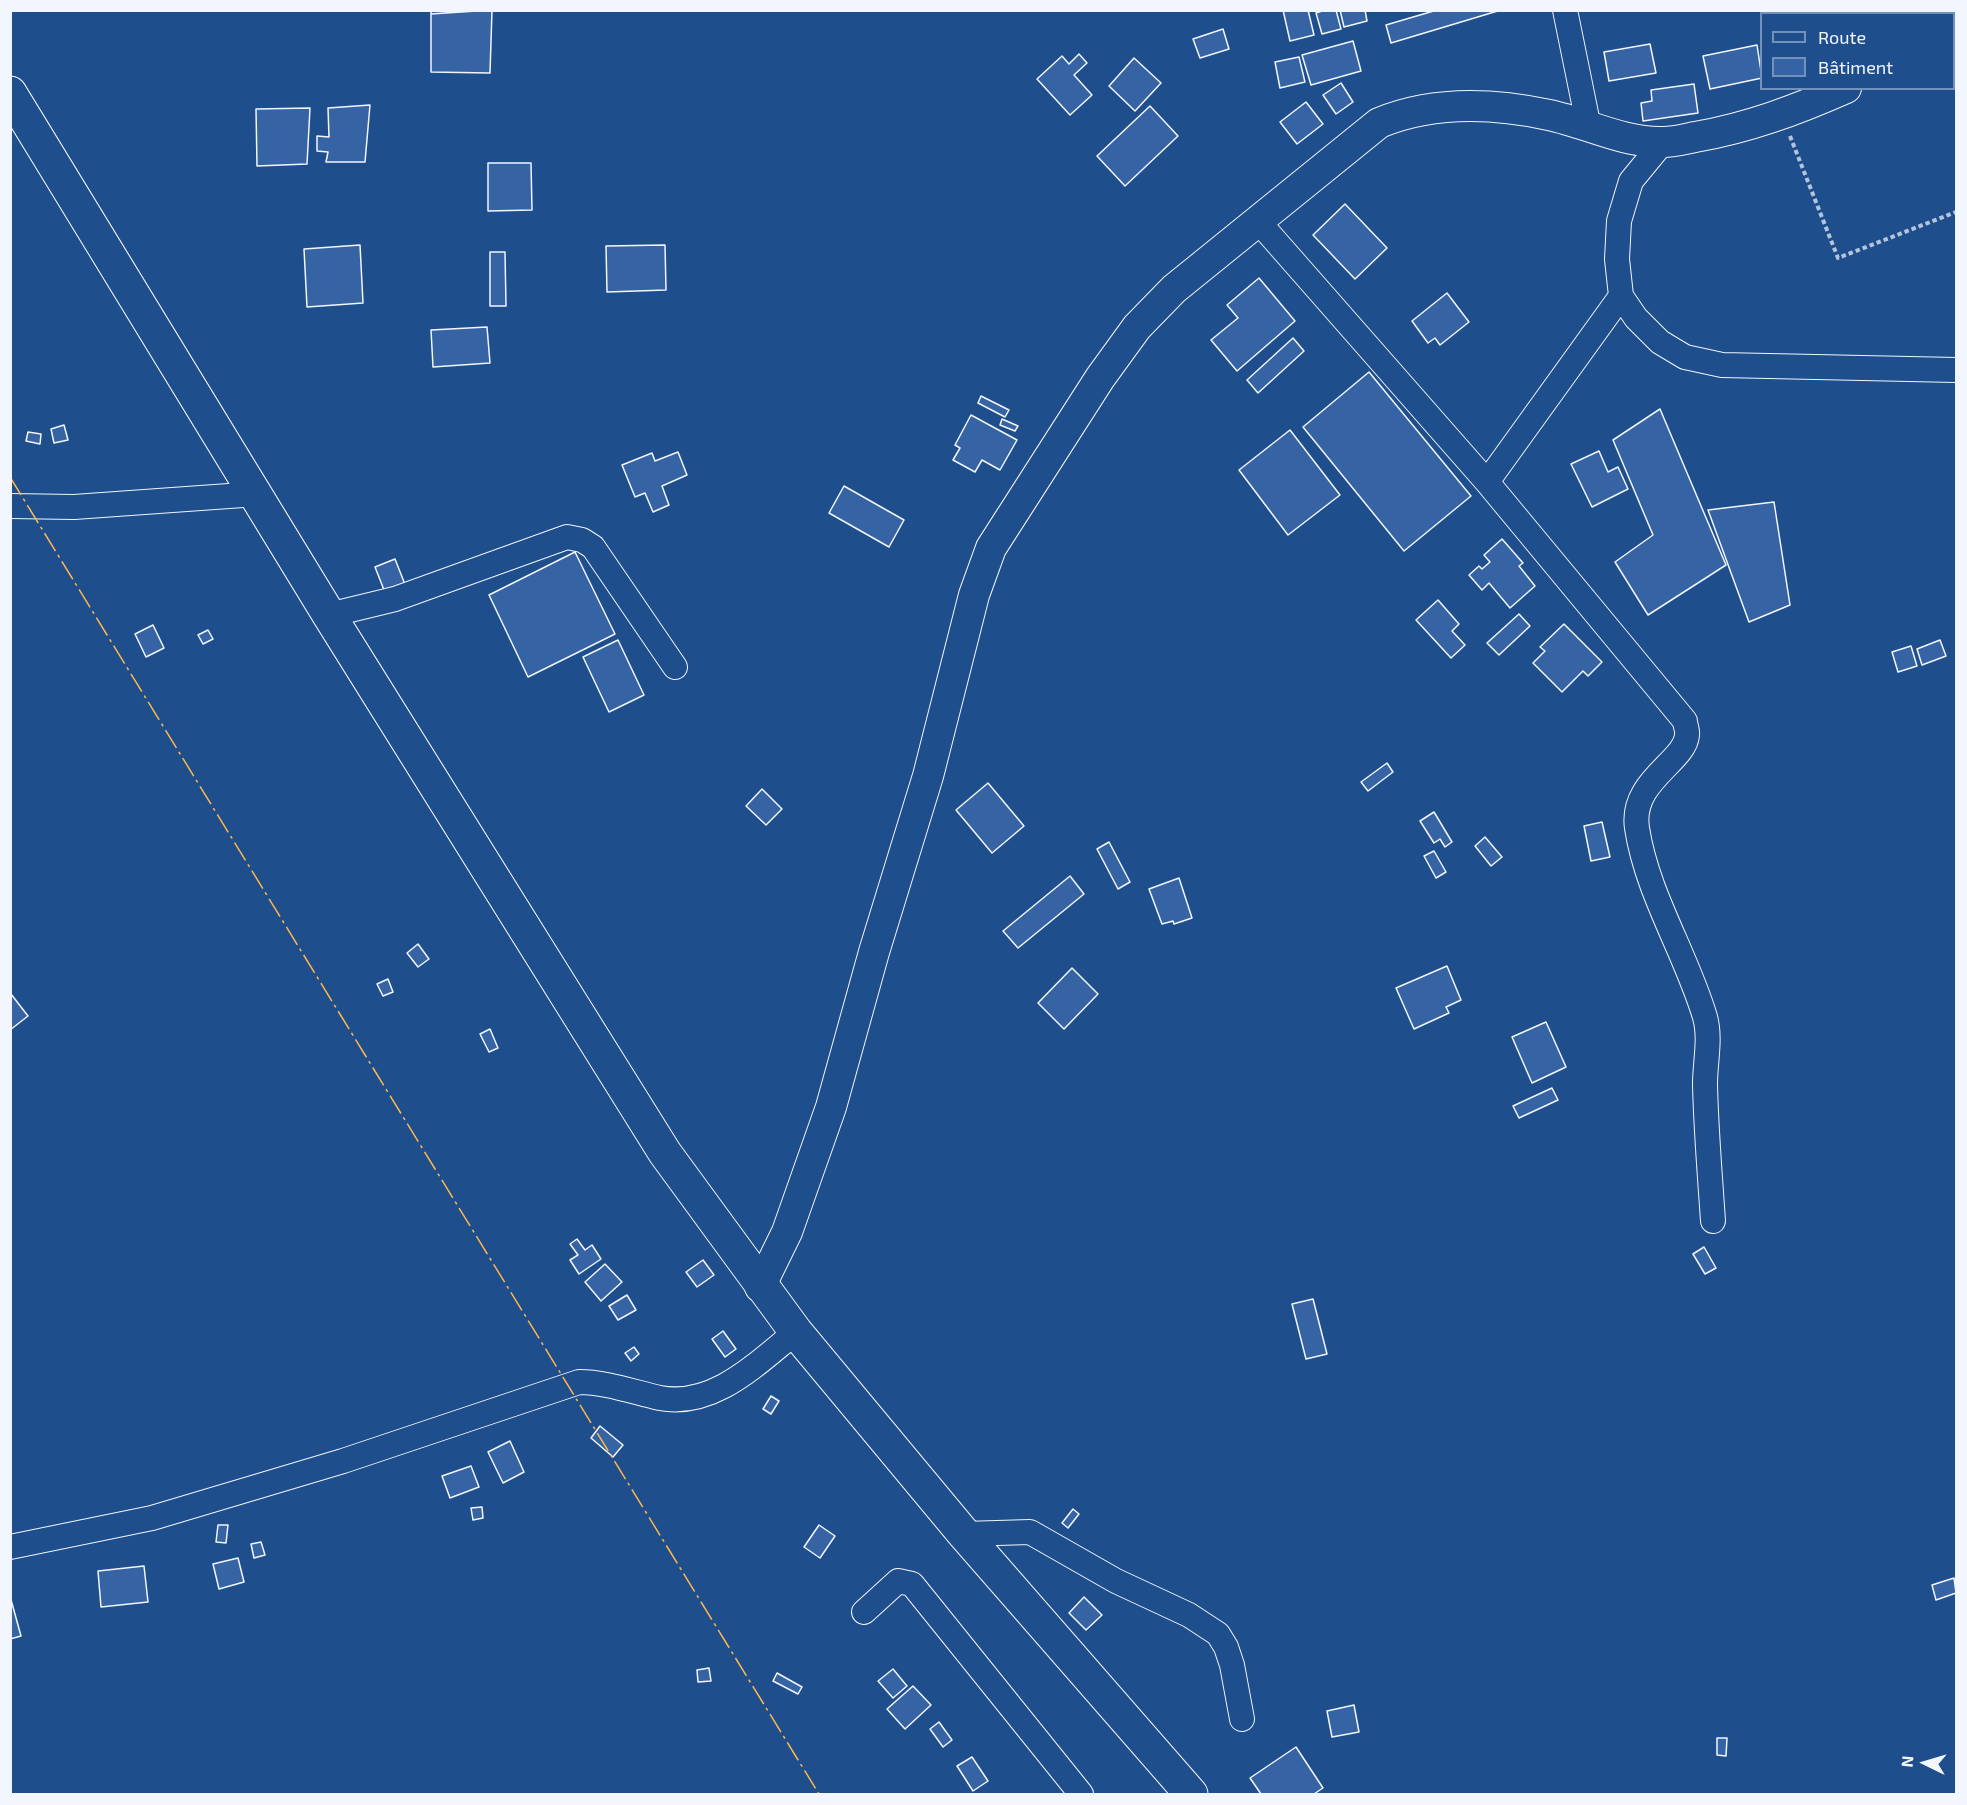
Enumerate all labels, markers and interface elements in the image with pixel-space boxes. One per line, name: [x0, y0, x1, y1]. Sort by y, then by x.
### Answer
legend: [1760, 12, 1955, 90]
text: Route: [1818, 26, 1866, 48]
text: Bâtiment: [1818, 56, 1893, 78]
north arrow: [1895, 1733, 1955, 1793]
text: N: [1897, 1755, 1917, 1768]

